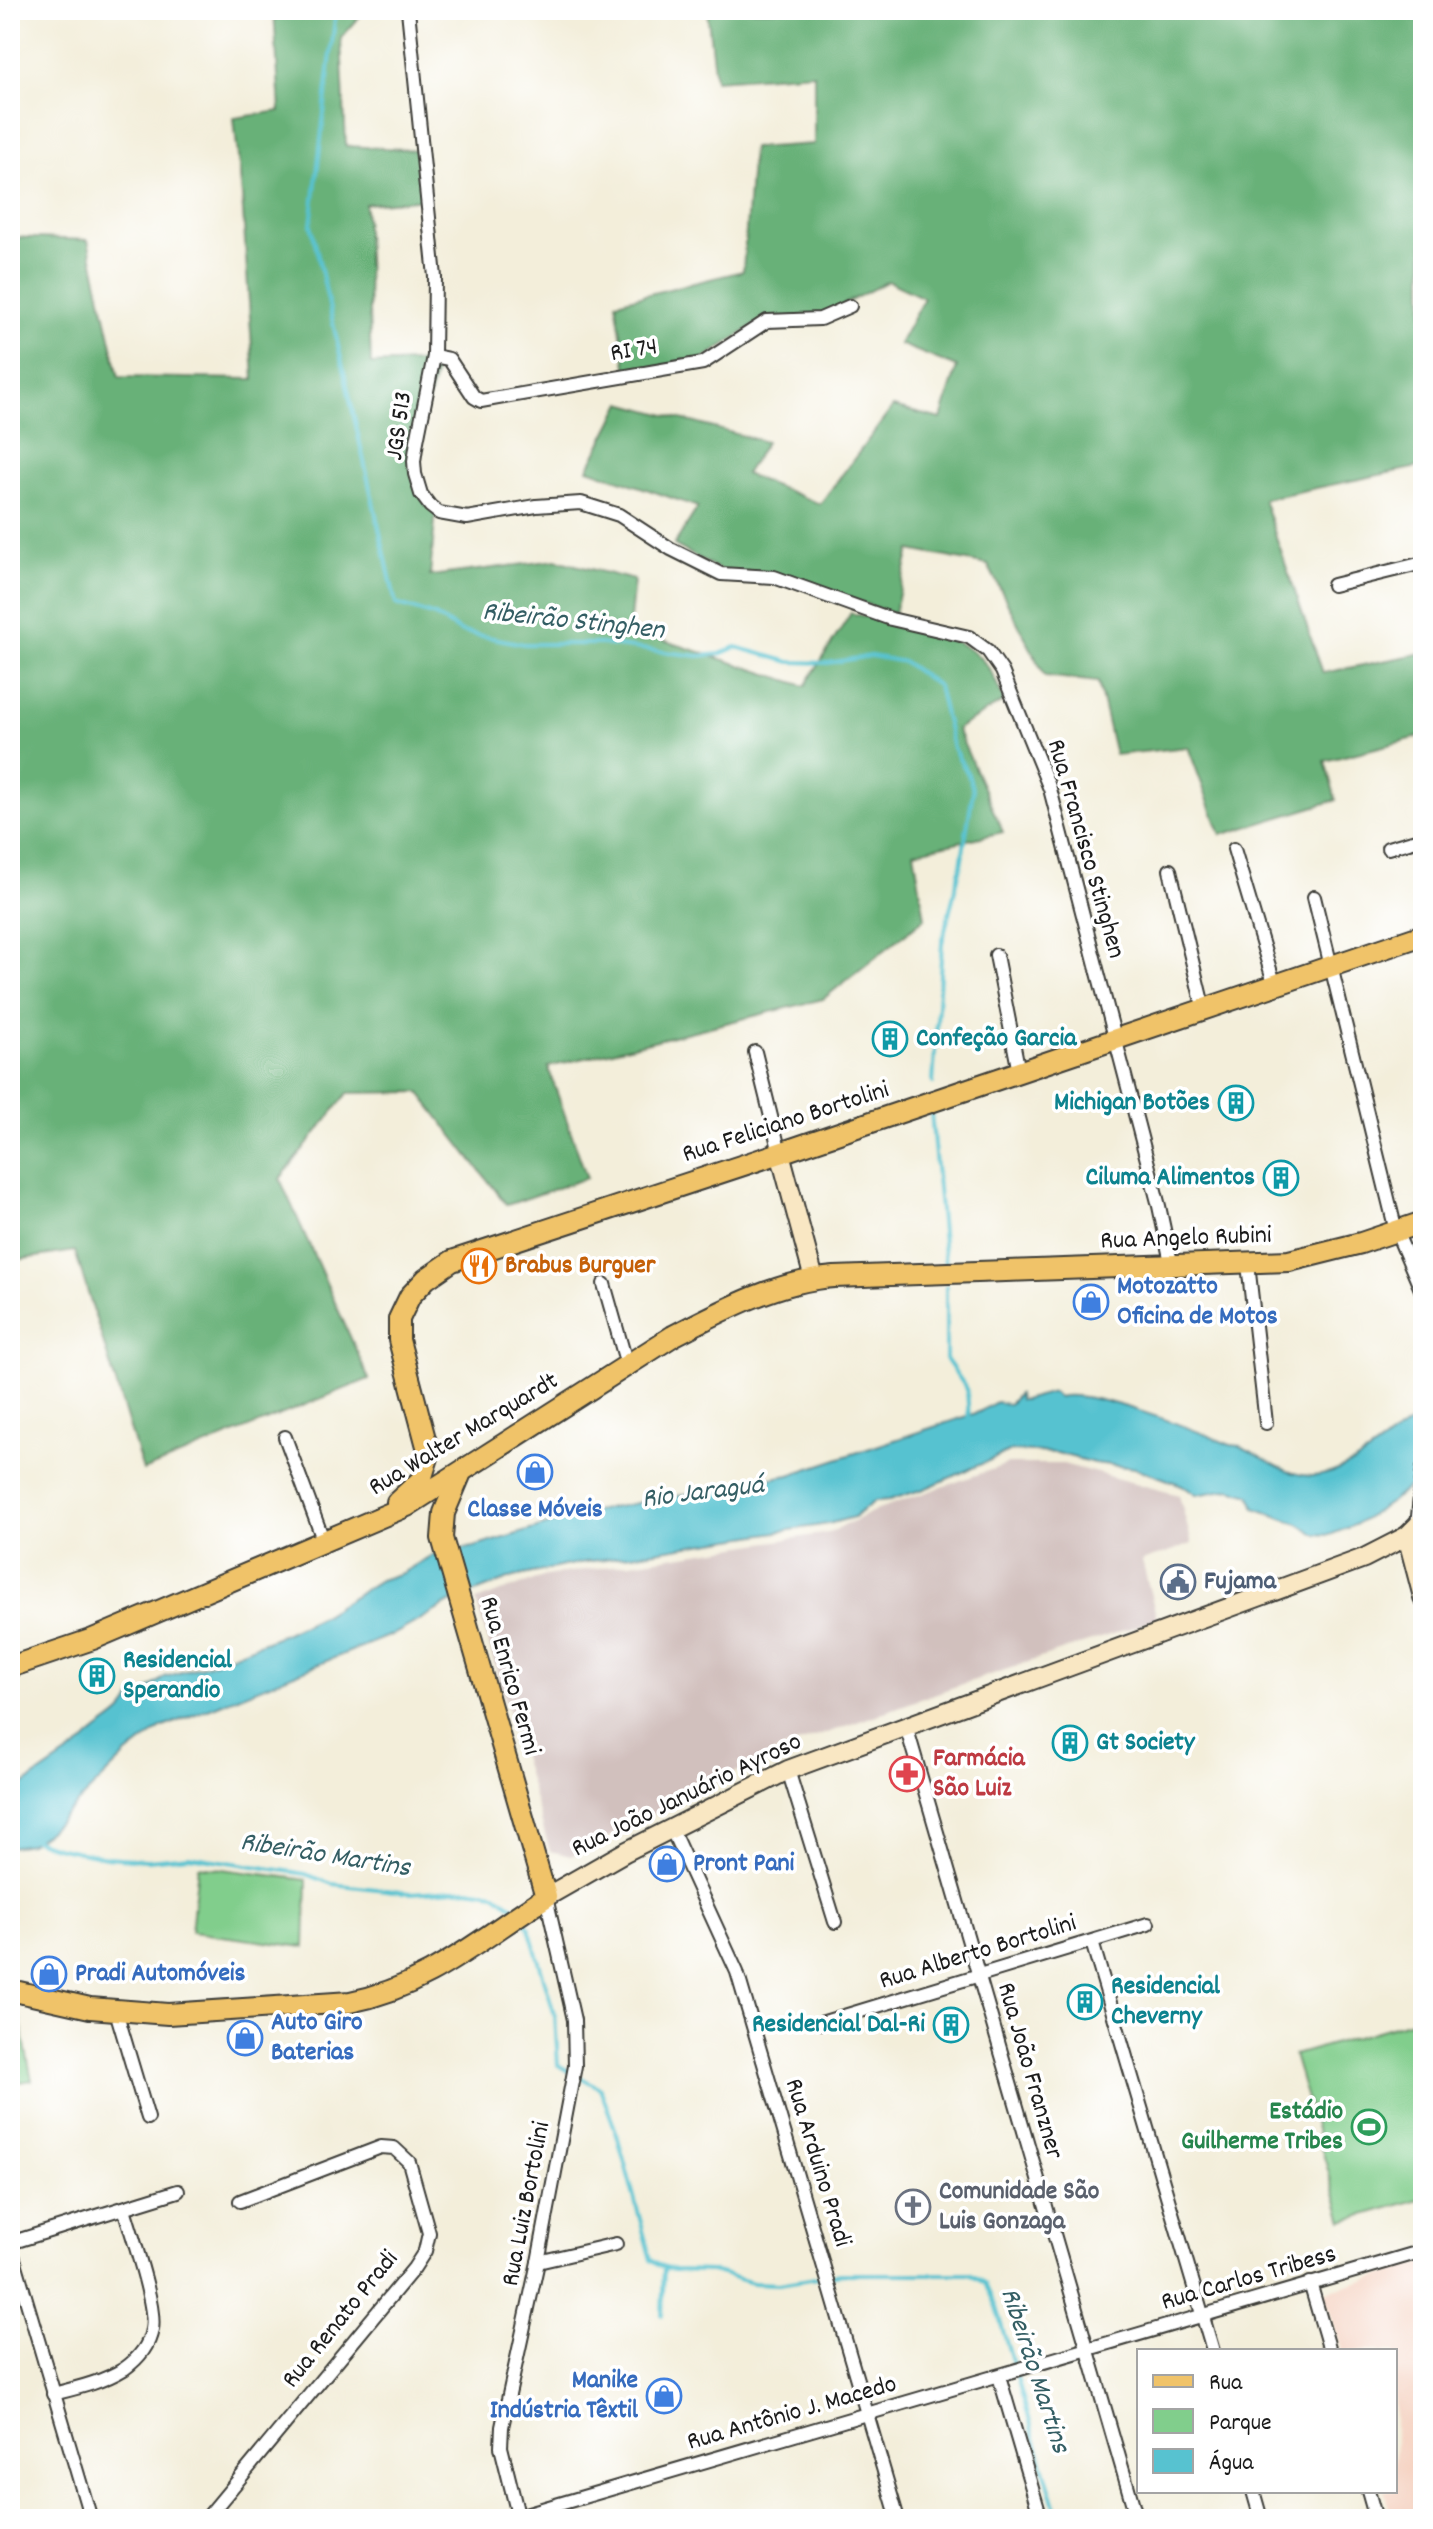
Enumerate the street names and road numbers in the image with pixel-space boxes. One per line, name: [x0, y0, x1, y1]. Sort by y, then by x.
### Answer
street label: RI 74: [608, 329, 660, 373]
street label: JGS 513: [377, 389, 423, 463]
street label: Rua Francisco Stinghen: [1036, 735, 1134, 963]
street label: Rua Feliciano Bortolini: [678, 1072, 894, 1174]
street label: Rua Angelo Rubini: [1100, 1218, 1273, 1260]
street label: Rua Walter Marquardt: [362, 1363, 566, 1506]
street label: Rua Enrico Fermi: [469, 1592, 549, 1760]
street label: Rua João Januário Ayroso: [566, 1724, 808, 1868]
street label: Rua Alberto Bortolini: [875, 1905, 1081, 2001]
street label: Rua João Franzner: [986, 1978, 1072, 2164]
street label: Rua Arduino Pradi: [774, 2074, 860, 2252]
street label: Rua Luiz Bortolini: [493, 2118, 561, 2289]
street label: Rua Carlos Tribess: [1157, 2236, 1341, 2322]
street label: Rua Renato Pradi: [274, 2243, 408, 2397]
street label: Rua Antônio J. Macedo: [683, 2366, 901, 2462]

